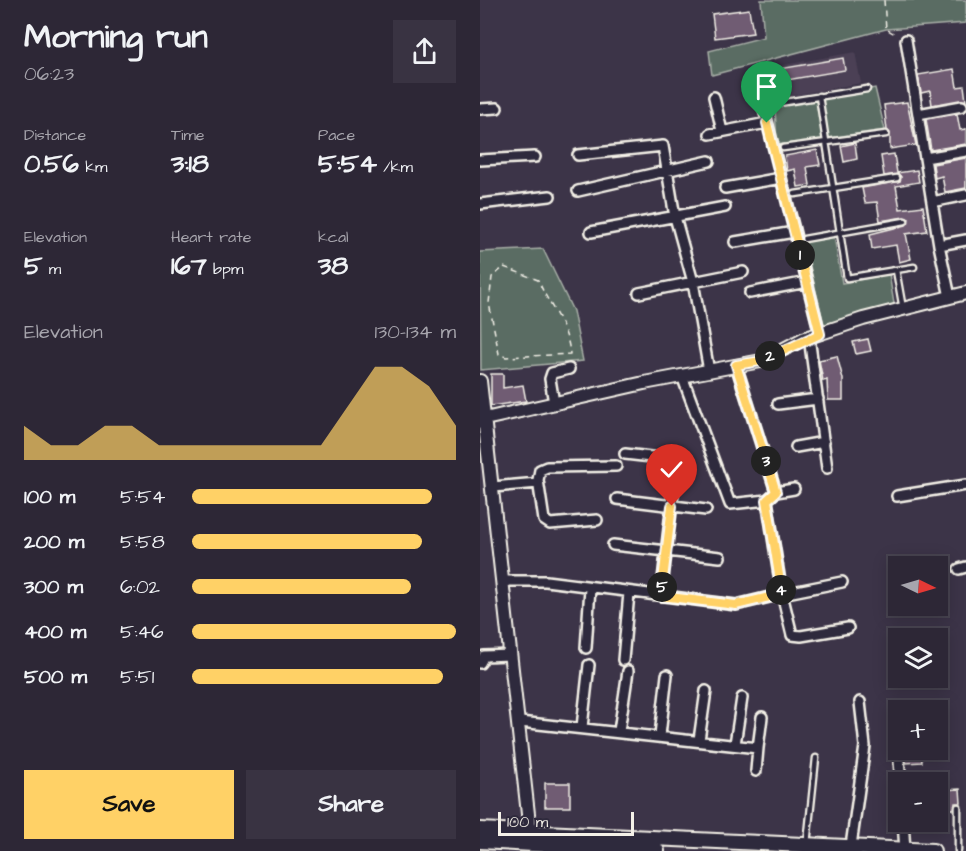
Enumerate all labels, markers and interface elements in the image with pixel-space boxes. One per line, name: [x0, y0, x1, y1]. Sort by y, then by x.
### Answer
text: Morning run: [24, 14, 208, 60]
button: share: [393, 20, 456, 83]
text: 06:23: [24, 60, 74, 88]
pin: [741, 61, 792, 123]
icon: arrive: [750, 70, 783, 103]
text: Distance: [24, 124, 86, 146]
text: Time: [171, 124, 205, 146]
text: Pace: [318, 124, 355, 146]
text: 0.56: [24, 146, 79, 182]
text: 3:18: [171, 146, 209, 182]
text: 5:54: [318, 146, 377, 182]
text: km: [79, 156, 107, 178]
text: /km: [377, 156, 413, 178]
text: Elevation: [24, 226, 87, 248]
text: Heart rate: [171, 226, 251, 248]
text: kcal: [318, 226, 349, 248]
pin: 1: [785, 240, 815, 270]
text: 1: [799, 244, 801, 266]
text: 5: [24, 248, 42, 284]
text: 167: [171, 248, 207, 284]
text: 38: [318, 248, 348, 284]
text: m: [42, 258, 61, 280]
text: bpm: [207, 258, 243, 280]
text: Elevation: [24, 318, 103, 346]
text: 130–134 m: [375, 318, 456, 346]
pin: 2: [755, 341, 785, 371]
text: 2: [765, 345, 775, 367]
pin: [646, 444, 697, 506]
pin: 3: [751, 446, 781, 476]
text: 3: [762, 450, 770, 472]
icon: check: [655, 453, 688, 486]
text: 100 m: [24, 483, 75, 511]
text: 5:54: [120, 483, 165, 511]
text: 200 m: [24, 528, 84, 556]
text: 5:58: [120, 528, 165, 556]
north arrow: [888, 556, 948, 616]
map controls: [888, 556, 948, 832]
pin: 5: [647, 572, 677, 602]
text: 300 m: [24, 573, 83, 601]
text: 6:02: [120, 573, 160, 601]
pin: 4: [766, 575, 796, 605]
text: 5: [656, 576, 668, 598]
text: 4: [776, 579, 786, 601]
text: 400 m: [24, 618, 86, 646]
text: 5:46: [120, 618, 164, 646]
button: layers: [888, 628, 948, 688]
text: 500 m: [24, 663, 87, 691]
text: 5:51: [120, 663, 154, 691]
button: +: [888, 700, 948, 760]
button: Save: [24, 770, 234, 839]
button: Share: [246, 770, 456, 839]
button: −: [888, 772, 948, 832]
scale bar: [498, 809, 634, 836]
text: 100 m: [507, 811, 548, 833]

